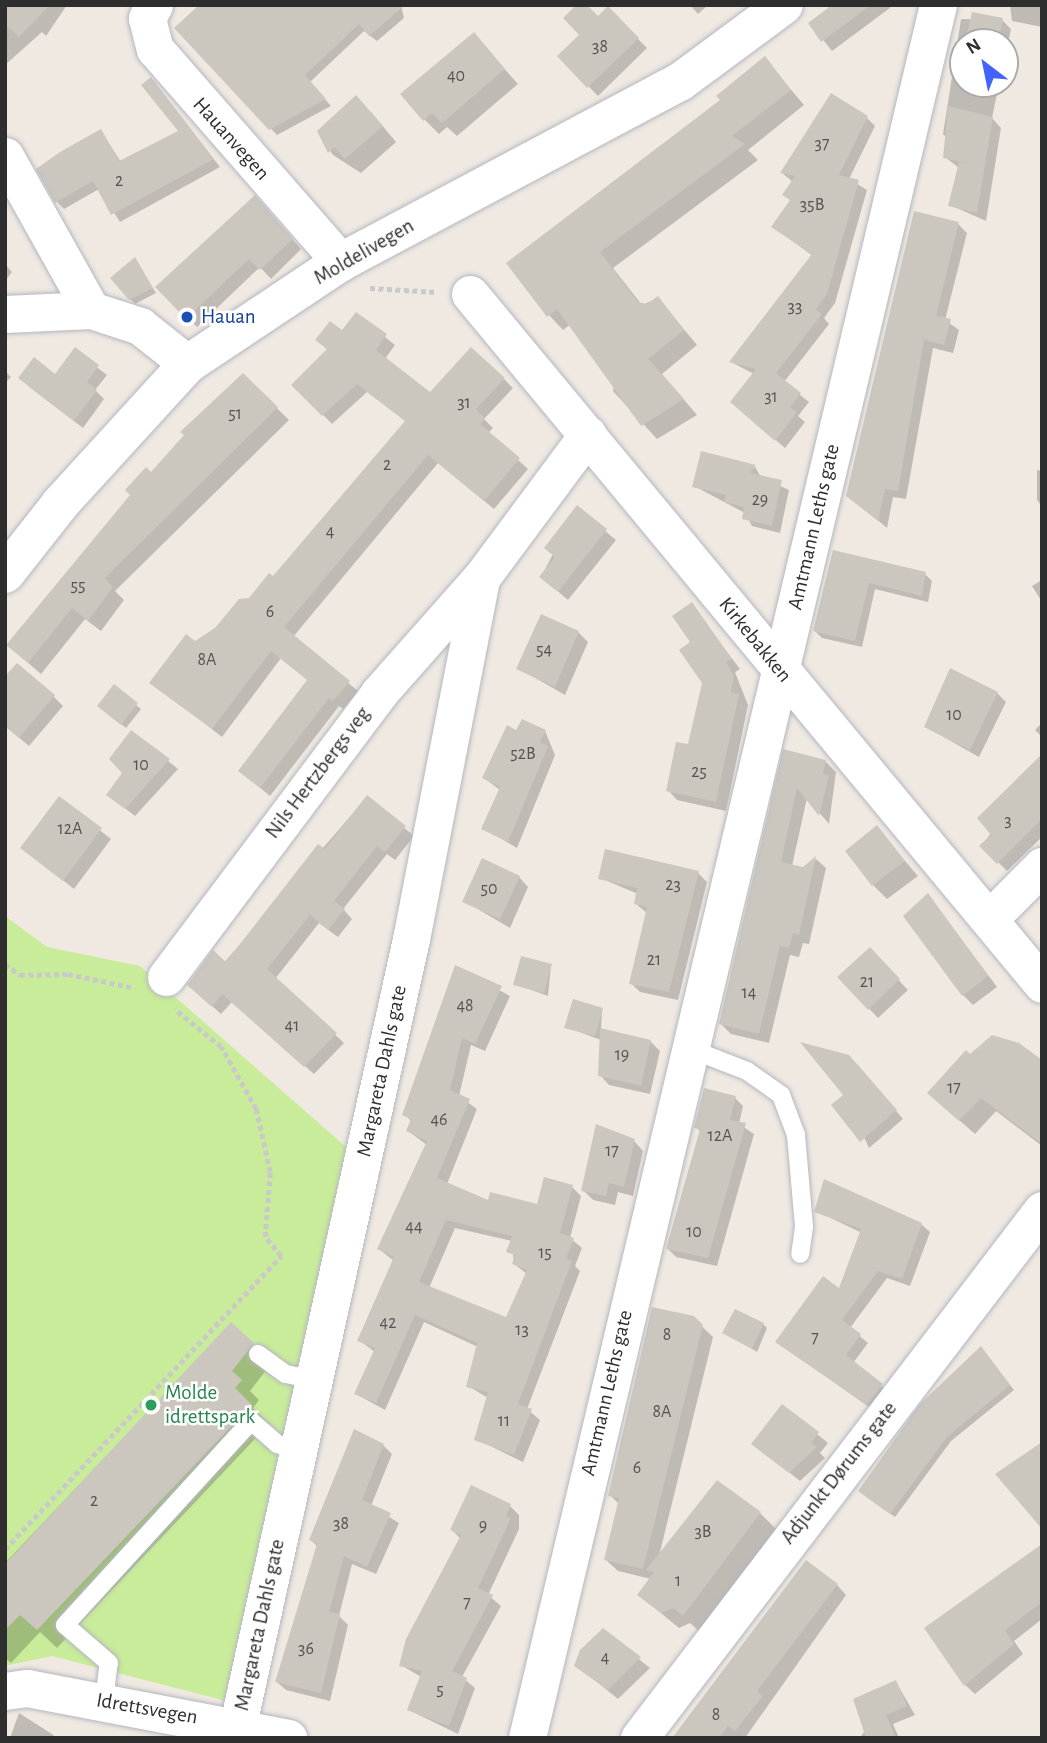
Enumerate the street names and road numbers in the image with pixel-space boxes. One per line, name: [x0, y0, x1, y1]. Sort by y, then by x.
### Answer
street label: Hauanvegen: [187, 92, 275, 186]
street label: Moldelivegen: [310, 213, 418, 291]
street label: Amtmann Leths gate: [783, 442, 845, 612]
street label: Kirkebakken: [713, 592, 797, 688]
street label: Nils Hertzbergs veg: [260, 702, 376, 844]
street label: Margareta Dahls gate: [352, 983, 412, 1159]
street label: Amtmann Leths gate: [576, 1308, 638, 1478]
street label: Adjunkt Dørums gate: [776, 1397, 902, 1549]
street label: Margareta Dahls gate: [230, 1537, 290, 1713]
street label: Idrettsvegen: [94, 1688, 200, 1730]

